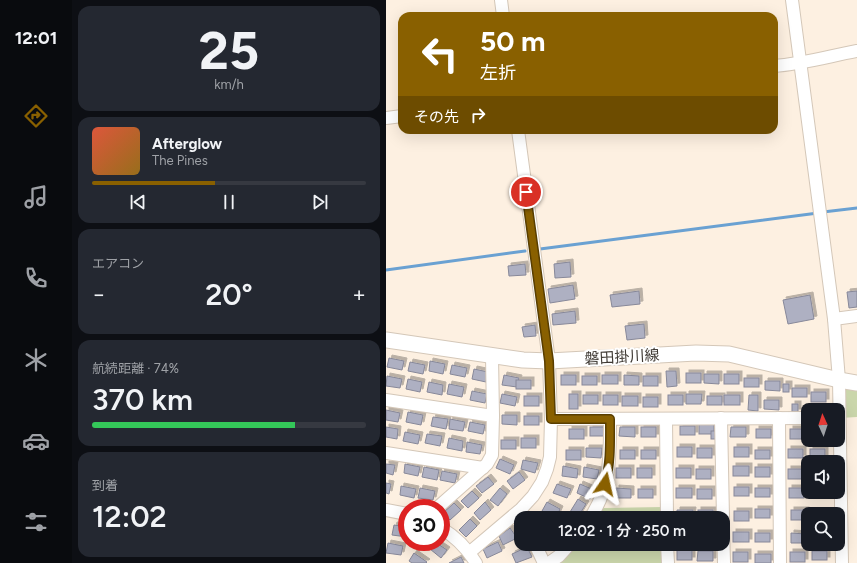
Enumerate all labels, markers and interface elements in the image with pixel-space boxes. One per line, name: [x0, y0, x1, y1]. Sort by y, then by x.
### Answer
text: 25: [199, 20, 259, 82]
text: 50 m: [480, 24, 546, 58]
text: 12:01: [15, 27, 57, 49]
icon: left: [414, 28, 466, 80]
text: 左折: [480, 62, 516, 84]
text: km/h: [214, 77, 244, 92]
icon: directions: [22, 102, 50, 130]
icon: right: [467, 104, 489, 126]
text: その先: [414, 108, 459, 126]
text: Afterglow: [152, 135, 222, 153]
text: The Pines: [152, 153, 208, 168]
pin: [509, 175, 543, 209]
icon: arrive: [515, 181, 537, 203]
icon: music: [22, 183, 50, 211]
icon: previous: [127, 191, 149, 213]
icon: pause: [218, 191, 240, 213]
icon: next: [309, 191, 331, 213]
text: エアコン: [92, 256, 144, 271]
icon: phone: [22, 264, 50, 292]
text: 20°: [205, 276, 253, 313]
text: −: [92, 281, 106, 308]
text: +: [352, 281, 366, 308]
icon: climate: [22, 346, 50, 374]
street label: 磐田掛川線: [584, 346, 660, 368]
text: 航続距離 · 74%: [92, 361, 179, 376]
text: 370 km: [92, 381, 193, 418]
north arrow: [801, 403, 845, 447]
map controls: [801, 403, 845, 551]
icon: car: [22, 427, 50, 455]
button: sound: [801, 455, 845, 499]
position arrow: [584, 463, 626, 505]
text: 到着: [92, 478, 118, 493]
text: 12:02: [92, 498, 167, 535]
speed limit sign: 30: [398, 499, 450, 551]
button: search: [801, 507, 845, 551]
icon: filters: [22, 508, 50, 536]
text: 12:02 · 1 分 · 250 m: [558, 522, 686, 540]

